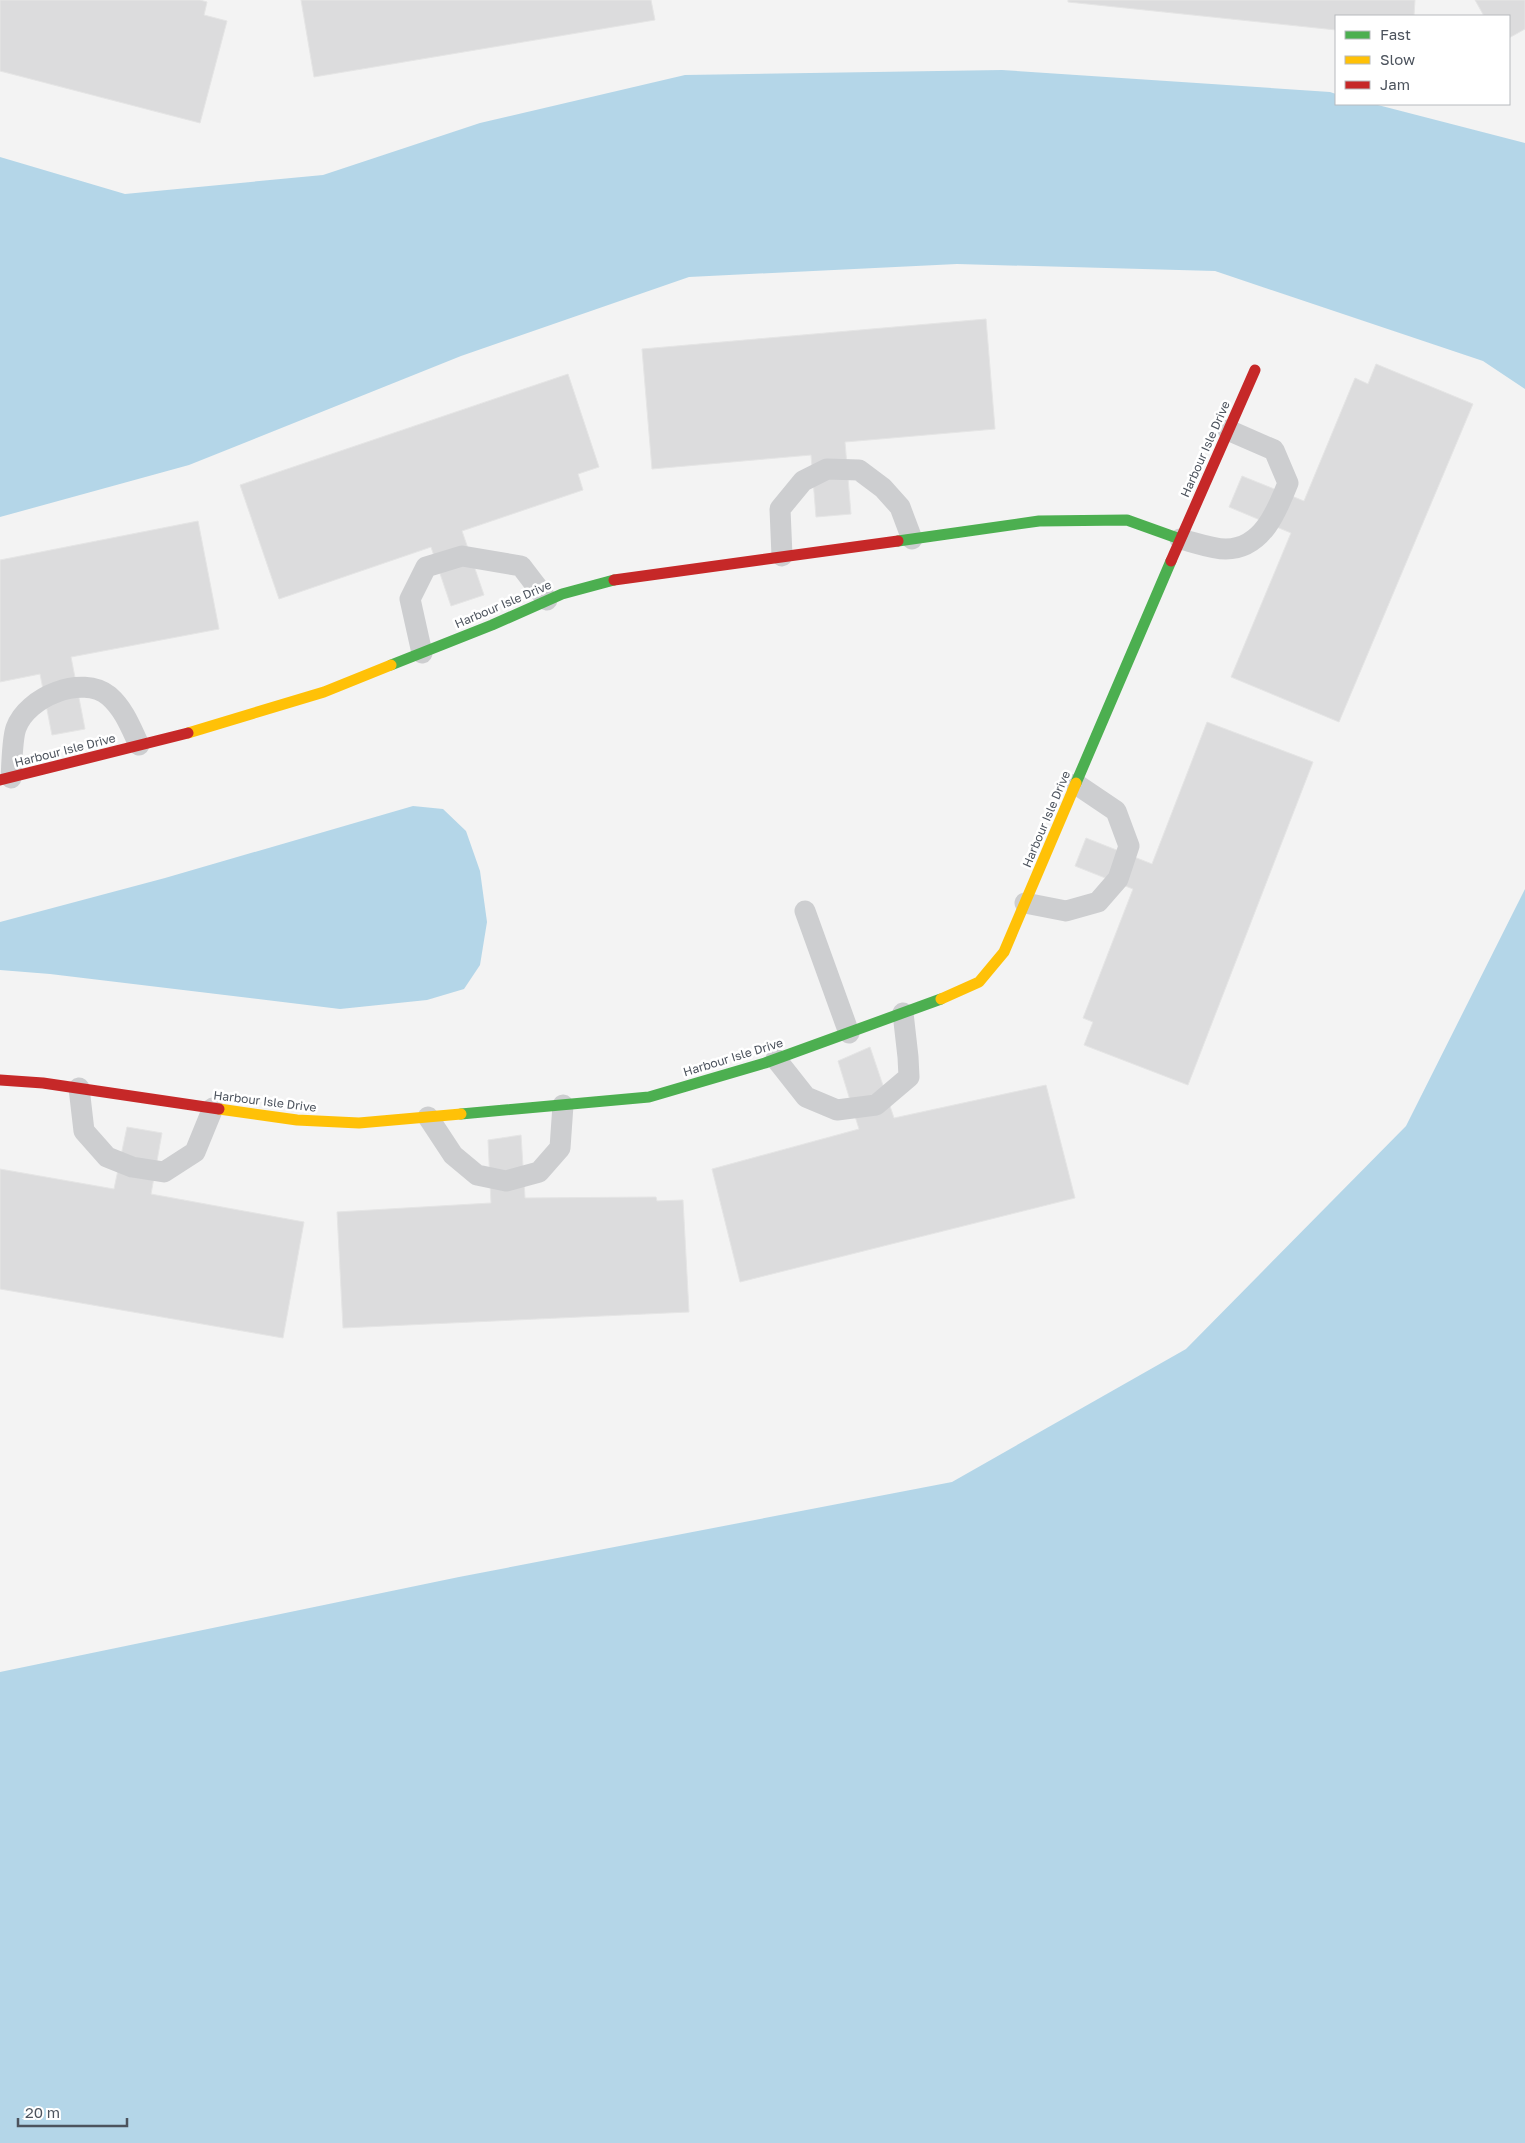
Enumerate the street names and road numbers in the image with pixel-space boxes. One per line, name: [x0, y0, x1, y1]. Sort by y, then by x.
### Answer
street label: Harbour Isle Drive: [1177, 399, 1233, 499]
street label: Harbour Isle Drive: [452, 577, 554, 631]
street label: Harbour Isle Drive: [13, 730, 117, 770]
street label: Harbour Isle Drive: [1019, 768, 1073, 870]
street label: Harbour Isle Drive: [681, 1035, 785, 1079]
street label: Harbour Isle Drive: [213, 1087, 317, 1115]

